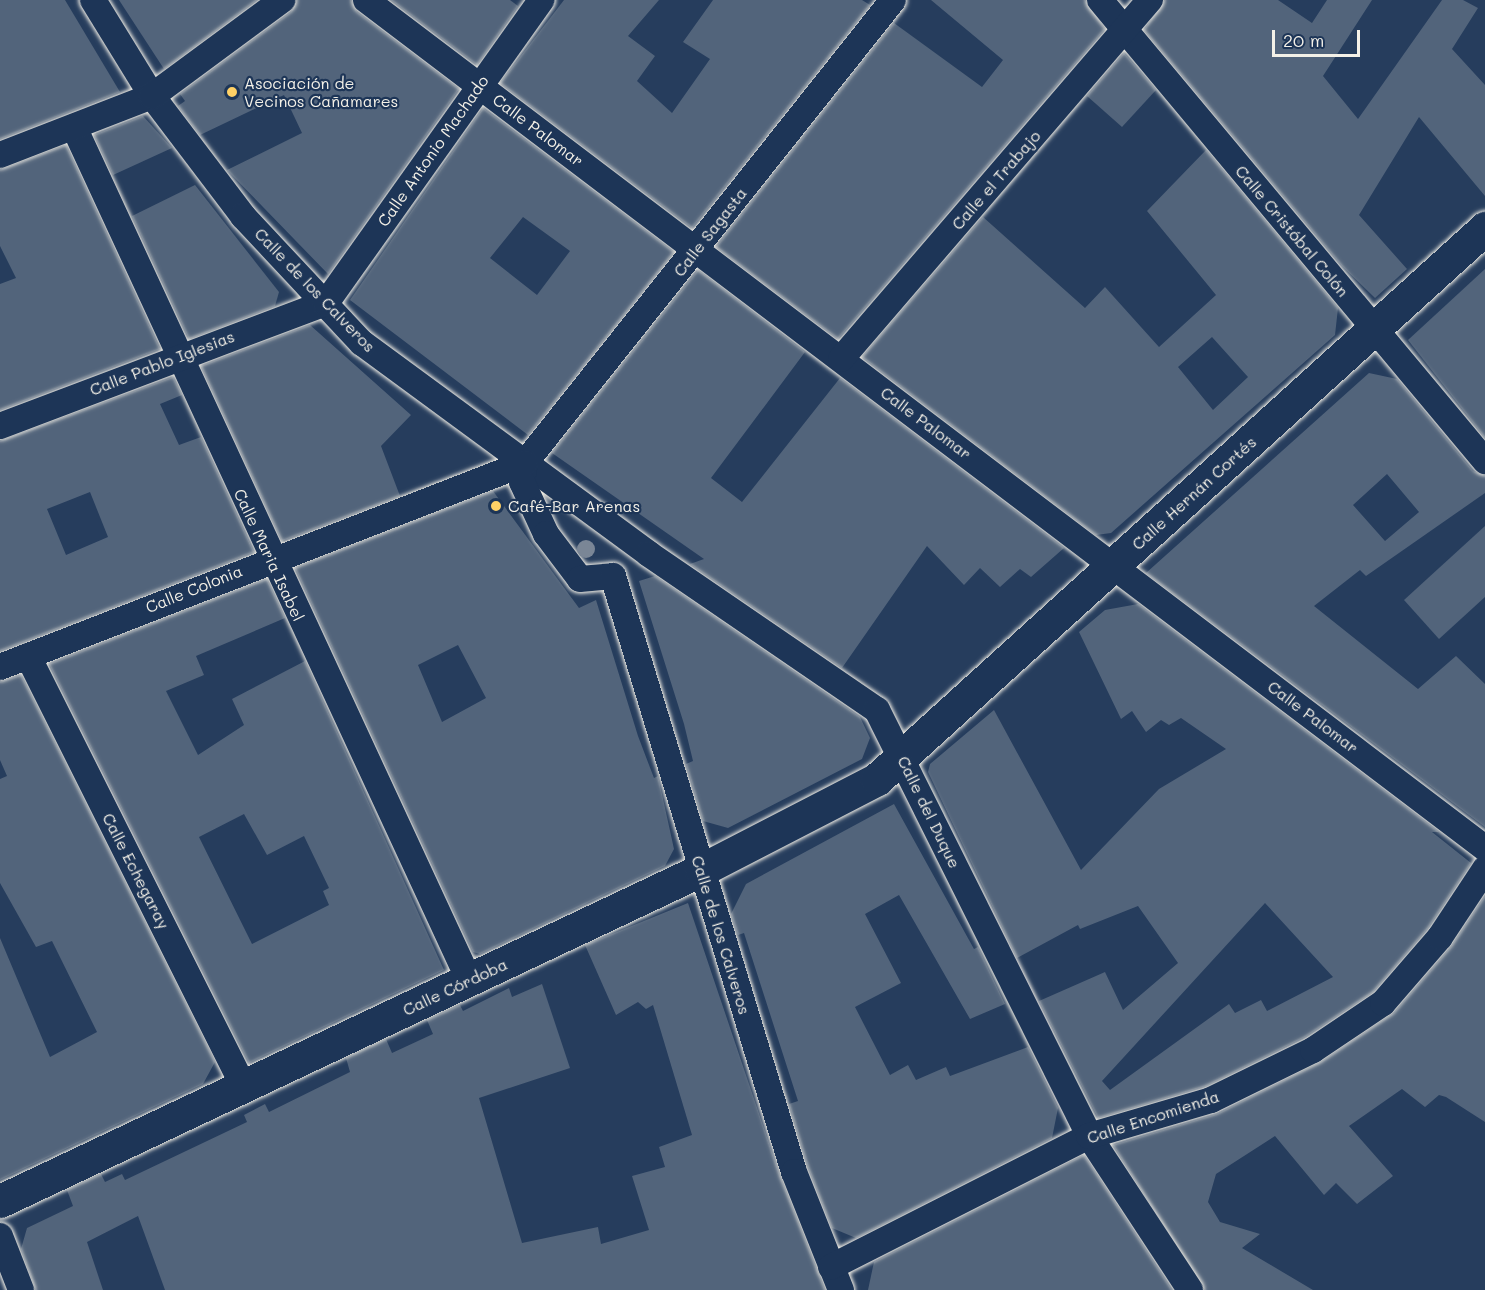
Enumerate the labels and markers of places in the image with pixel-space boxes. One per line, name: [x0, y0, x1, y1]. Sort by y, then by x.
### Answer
place label: Asociación de Vecinos Cañamares: [244, 73, 398, 111]
marker: Asociación de Vecinos Cañamares: [225, 85, 239, 99]
place label: Café-Bar Arenas: [508, 496, 640, 516]
marker: Café-Bar Arenas: [489, 499, 503, 513]

